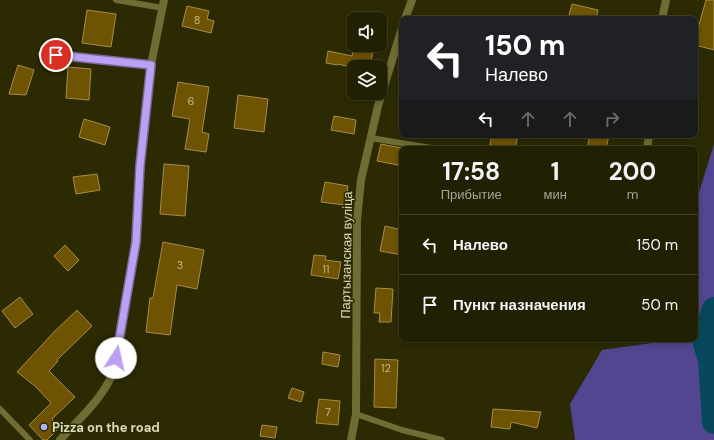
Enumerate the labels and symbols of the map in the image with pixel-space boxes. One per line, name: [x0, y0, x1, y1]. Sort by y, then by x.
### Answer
house number: 8: [194, 13, 200, 27]
pin: [39, 38, 73, 72]
house number: 6: [188, 94, 195, 108]
street label: Партызанская вуліца: [337, 190, 356, 319]
house number: 3: [177, 258, 183, 272]
house number: 11: [323, 262, 329, 276]
position arrow: [95, 337, 137, 379]
house number: 12: [381, 361, 391, 375]
house number: 7: [325, 405, 331, 419]
place label: Pizza on the road: [52, 419, 160, 436]
marker: Pizza on the road: [39, 422, 49, 432]

